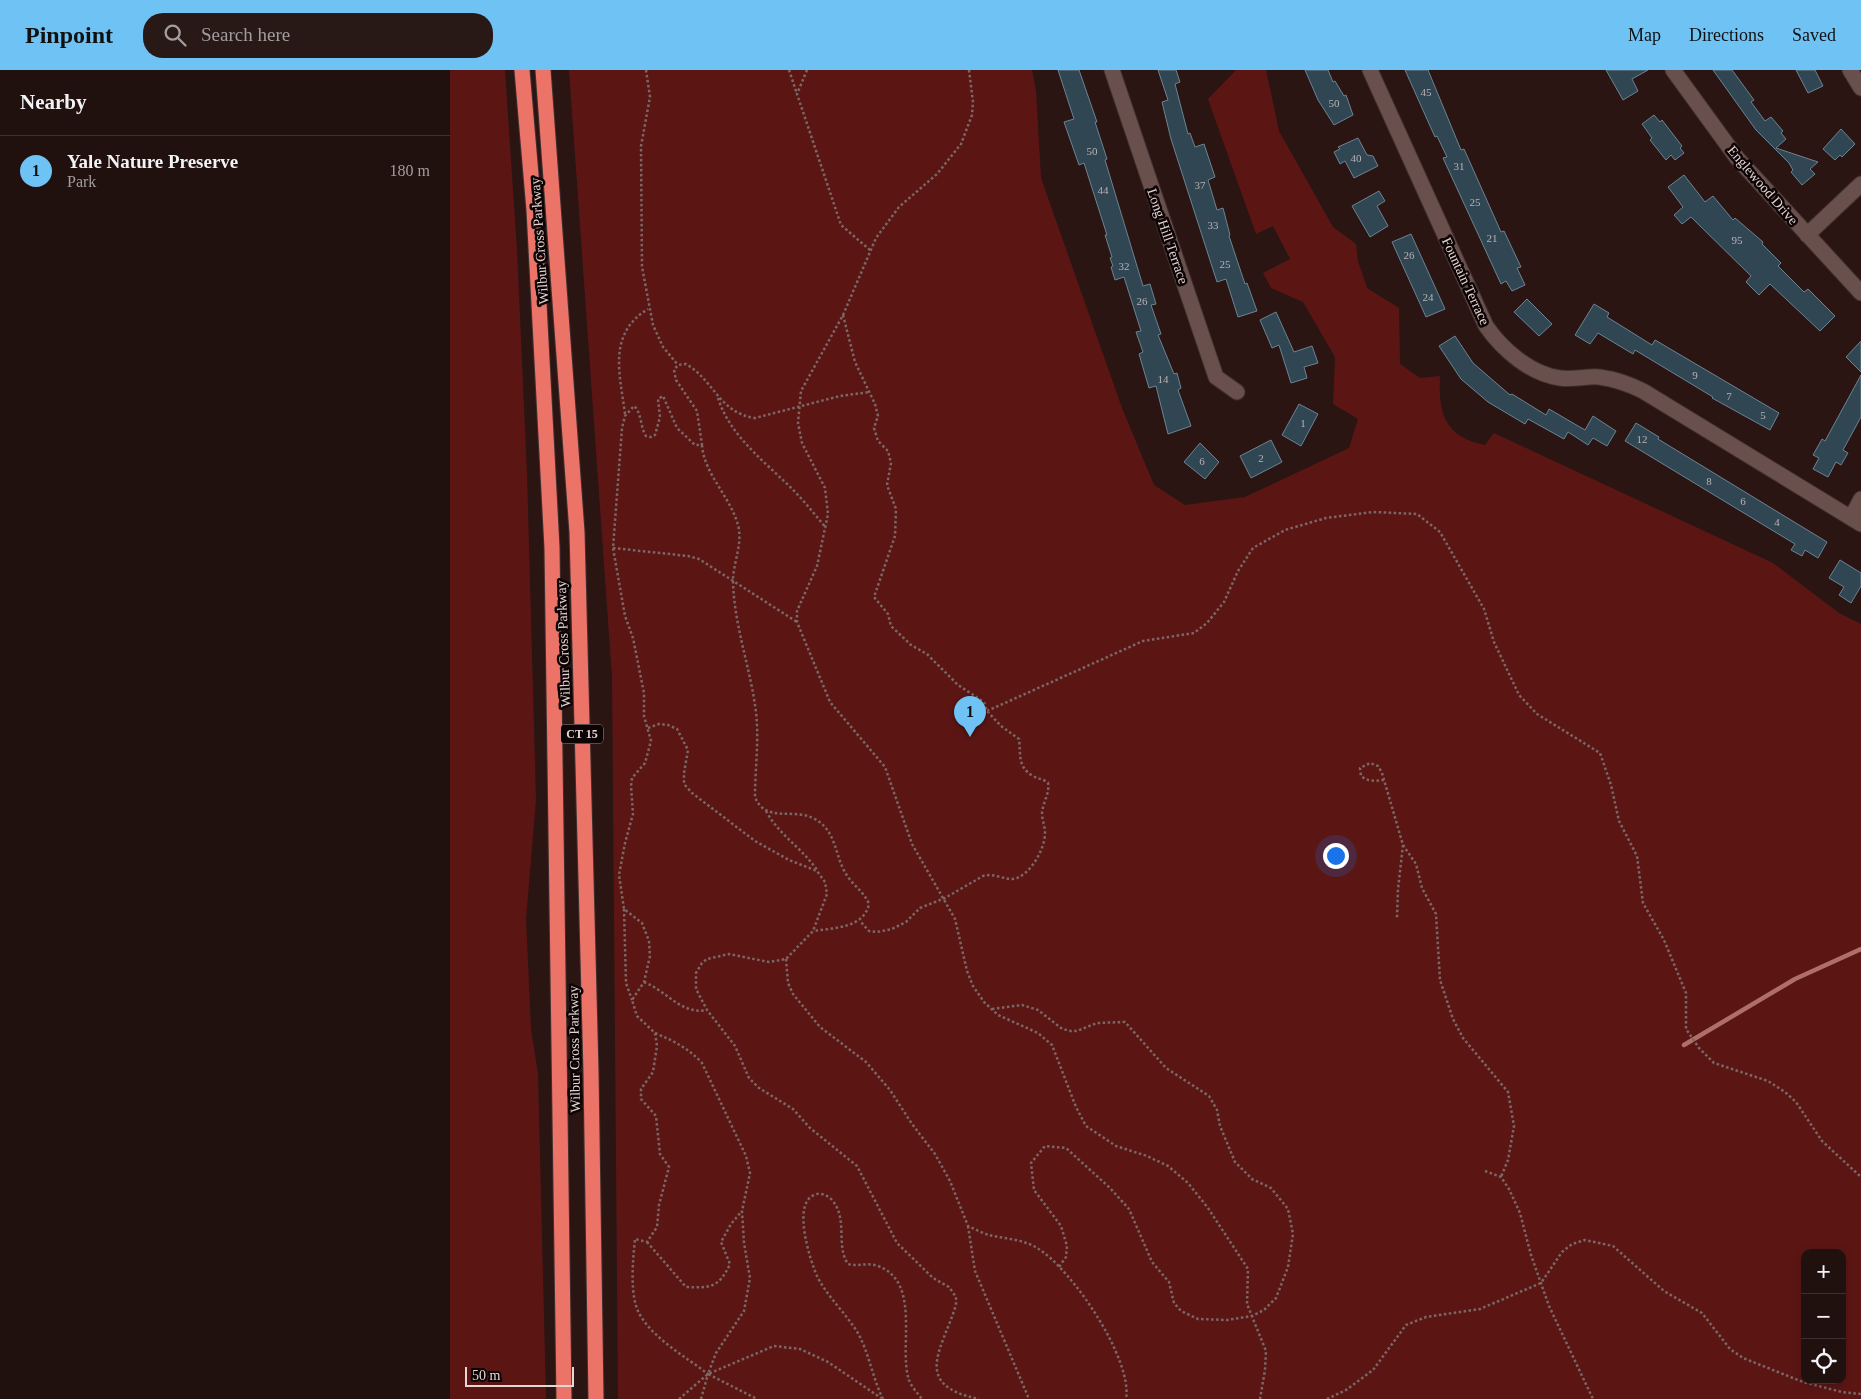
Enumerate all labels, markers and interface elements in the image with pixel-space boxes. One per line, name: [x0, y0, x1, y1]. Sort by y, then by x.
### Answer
search box: [143, 13, 493, 58]
icon: search: [161, 21, 189, 49]
text: Pinpoint: [25, 22, 113, 48]
text: Search here: [201, 24, 290, 45]
text: Map: [1628, 25, 1661, 45]
text: Directions: [1689, 25, 1764, 45]
text: Saved: [1792, 25, 1836, 45]
house number: 45: [1421, 86, 1432, 98]
text: Nearby: [20, 90, 87, 114]
house number: 50: [1329, 97, 1340, 109]
street label: Englewood Drive: [1724, 143, 1801, 228]
house number: 50: [1087, 145, 1098, 157]
text: Yale Nature Preserve: [67, 151, 238, 172]
house number: 40: [1351, 152, 1362, 164]
house number: 31: [1454, 160, 1465, 172]
text: 1: [32, 162, 40, 179]
text: 180 m: [390, 162, 430, 179]
text: Park: [67, 173, 96, 190]
street label: Wilbur Cross Parkway: [528, 177, 551, 305]
house number: 37: [1195, 179, 1206, 191]
house number: 44: [1098, 184, 1109, 196]
street label: Long Hill Terrace: [1144, 187, 1191, 286]
house number: 25: [1470, 196, 1481, 208]
house number: 33: [1208, 219, 1219, 231]
house number: 21: [1487, 232, 1498, 244]
house number: 95: [1732, 234, 1743, 246]
street label: Fountain Terrace: [1439, 235, 1492, 327]
house number: 26: [1404, 249, 1415, 261]
house number: 25: [1220, 258, 1231, 270]
house number: 32: [1119, 260, 1130, 272]
house number: 24: [1423, 291, 1434, 303]
house number: 26: [1137, 295, 1148, 307]
house number: 9: [1692, 369, 1698, 381]
house number: 14: [1158, 373, 1169, 385]
house number: 7: [1726, 390, 1732, 402]
house number: 5: [1760, 409, 1766, 421]
house number: 1: [1300, 417, 1306, 429]
house number: 12: [1637, 433, 1648, 445]
house number: 2: [1258, 452, 1264, 464]
house number: 6: [1199, 455, 1205, 467]
house number: 8: [1706, 475, 1712, 487]
house number: 6: [1740, 495, 1746, 507]
house number: 4: [1774, 516, 1780, 528]
street label: Wilbur Cross Parkway: [554, 580, 573, 708]
pin: 1: [954, 696, 986, 737]
road number: CT 15: [561, 724, 603, 744]
your location: [1323, 843, 1349, 869]
street label: Wilbur Cross Parkway: [566, 985, 583, 1113]
map controls: [1801, 1249, 1846, 1384]
button: +: [1801, 1249, 1846, 1294]
button: −: [1801, 1294, 1846, 1339]
button: locate: [1801, 1339, 1846, 1384]
scale bar: [465, 1364, 574, 1387]
text: 50 m: [472, 1368, 500, 1383]

